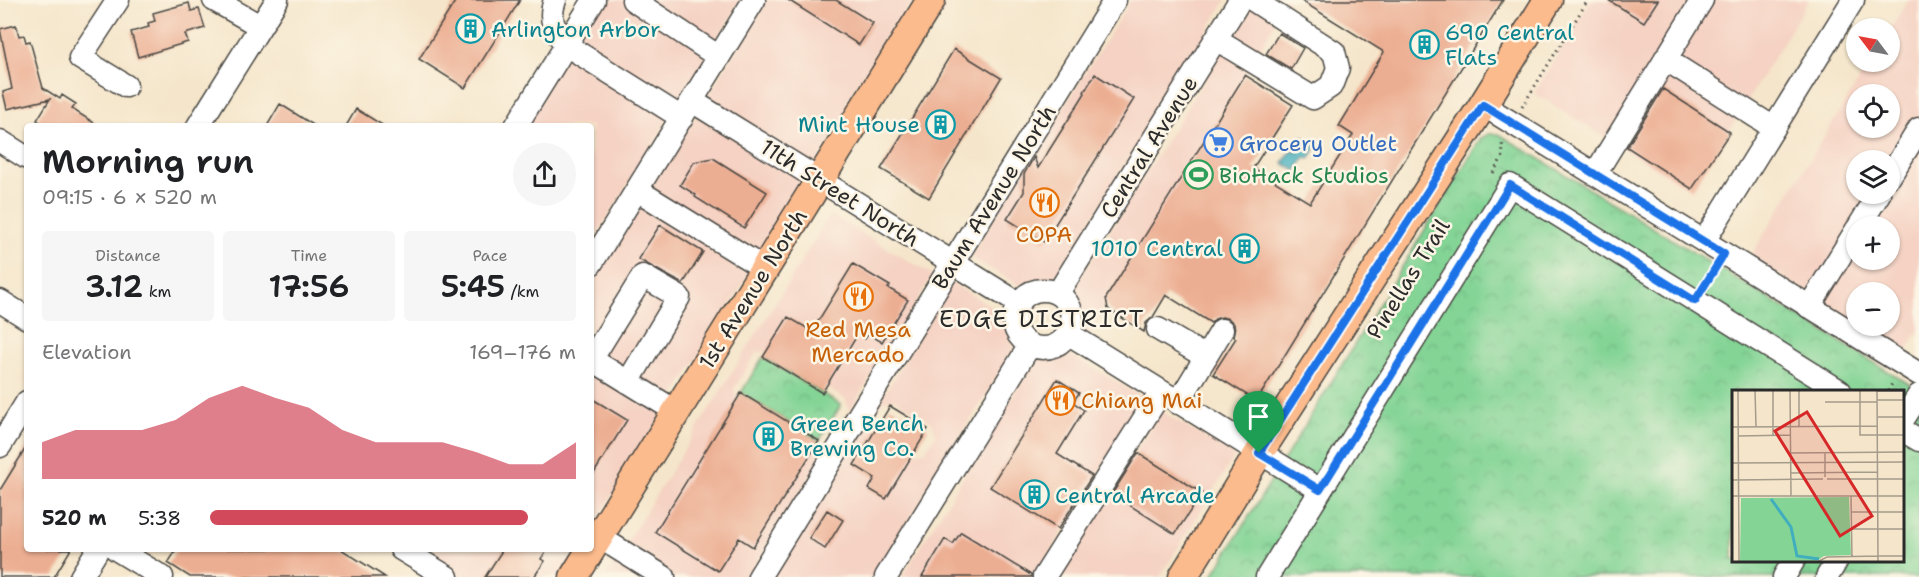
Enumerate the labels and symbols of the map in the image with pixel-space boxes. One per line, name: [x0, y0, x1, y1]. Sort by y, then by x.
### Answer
building icon: Arlington Arbor: [454, 13, 486, 45]
place label: Arlington Arbor: [491, 15, 661, 44]
place label: 690 Central Flats: [1445, 18, 1574, 72]
north arrow: [1846, 18, 1900, 72]
building icon: 690 Central Flats: [1408, 29, 1440, 61]
street label: Central Avenue: [1094, 71, 1204, 223]
street label: Baum Avenue North: [925, 99, 1063, 295]
building icon: Mint House: [925, 108, 957, 140]
place label: Mint House: [798, 110, 920, 139]
supermarket icon: Grocery Outlet: [1202, 127, 1234, 159]
place label: Grocery Outlet: [1239, 129, 1397, 158]
street label: 11th Street North: [755, 132, 925, 254]
sports icon: BioHack Studios: [1182, 159, 1214, 191]
place label: BioHack Studios: [1219, 161, 1389, 190]
restaurant icon: COPA: [1028, 186, 1060, 218]
street label: 1st Avenue North: [692, 204, 814, 374]
street label: Pinellas Trail: [1360, 213, 1457, 344]
place label: COPA: [1016, 220, 1072, 249]
building icon: 1010 Central: [1228, 232, 1260, 264]
place label: 1010 Central: [1091, 234, 1223, 263]
restaurant icon: Red Mesa Mercado: [842, 281, 874, 313]
district label: EDGE DISTRICT: [939, 303, 1145, 335]
place label: Red Mesa Mercado: [805, 315, 911, 369]
restaurant icon: Chiang Mai: [1044, 384, 1076, 416]
place label: Chiang Mai: [1081, 386, 1202, 415]
inset map: [1732, 390, 1904, 562]
pin: [1233, 391, 1284, 453]
place label: Green Bench Brewing Co.: [790, 409, 924, 463]
building icon: Green Bench Brewing Co.: [753, 420, 785, 452]
building icon: Central Arcade: [1018, 479, 1050, 511]
place label: Central Arcade: [1055, 481, 1215, 510]

